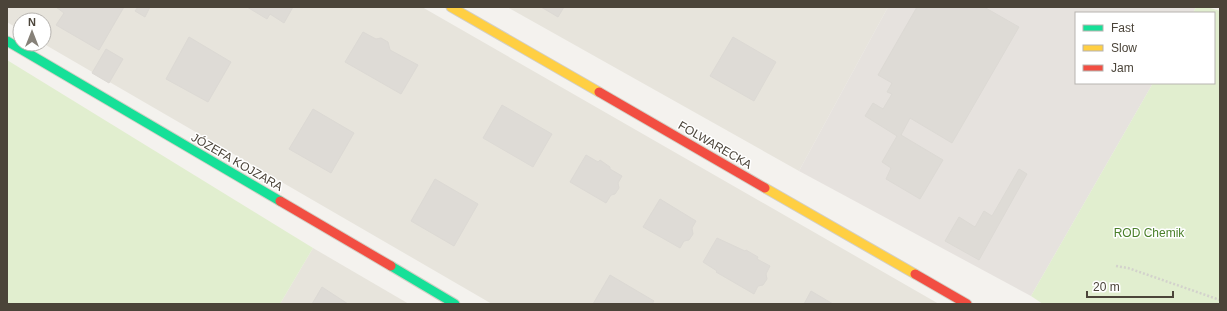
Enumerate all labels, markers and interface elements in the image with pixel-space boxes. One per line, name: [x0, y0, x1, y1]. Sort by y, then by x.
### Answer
north arrow: [12, 12, 52, 52]
legend: [1075, 12, 1215, 84]
text: N: [28, 16, 36, 28]
text: Fast: [1111, 21, 1135, 35]
text: Slow: [1111, 41, 1137, 55]
text: Jam: [1111, 61, 1134, 75]
street label: FOLWARECKA: [676, 118, 754, 172]
street label: JÓZEFA KOJZARA: [189, 129, 286, 194]
park label: ROD Chemik: [1114, 226, 1185, 240]
scale bar: [1087, 273, 1173, 299]
text: 20 m: [1093, 280, 1120, 294]

